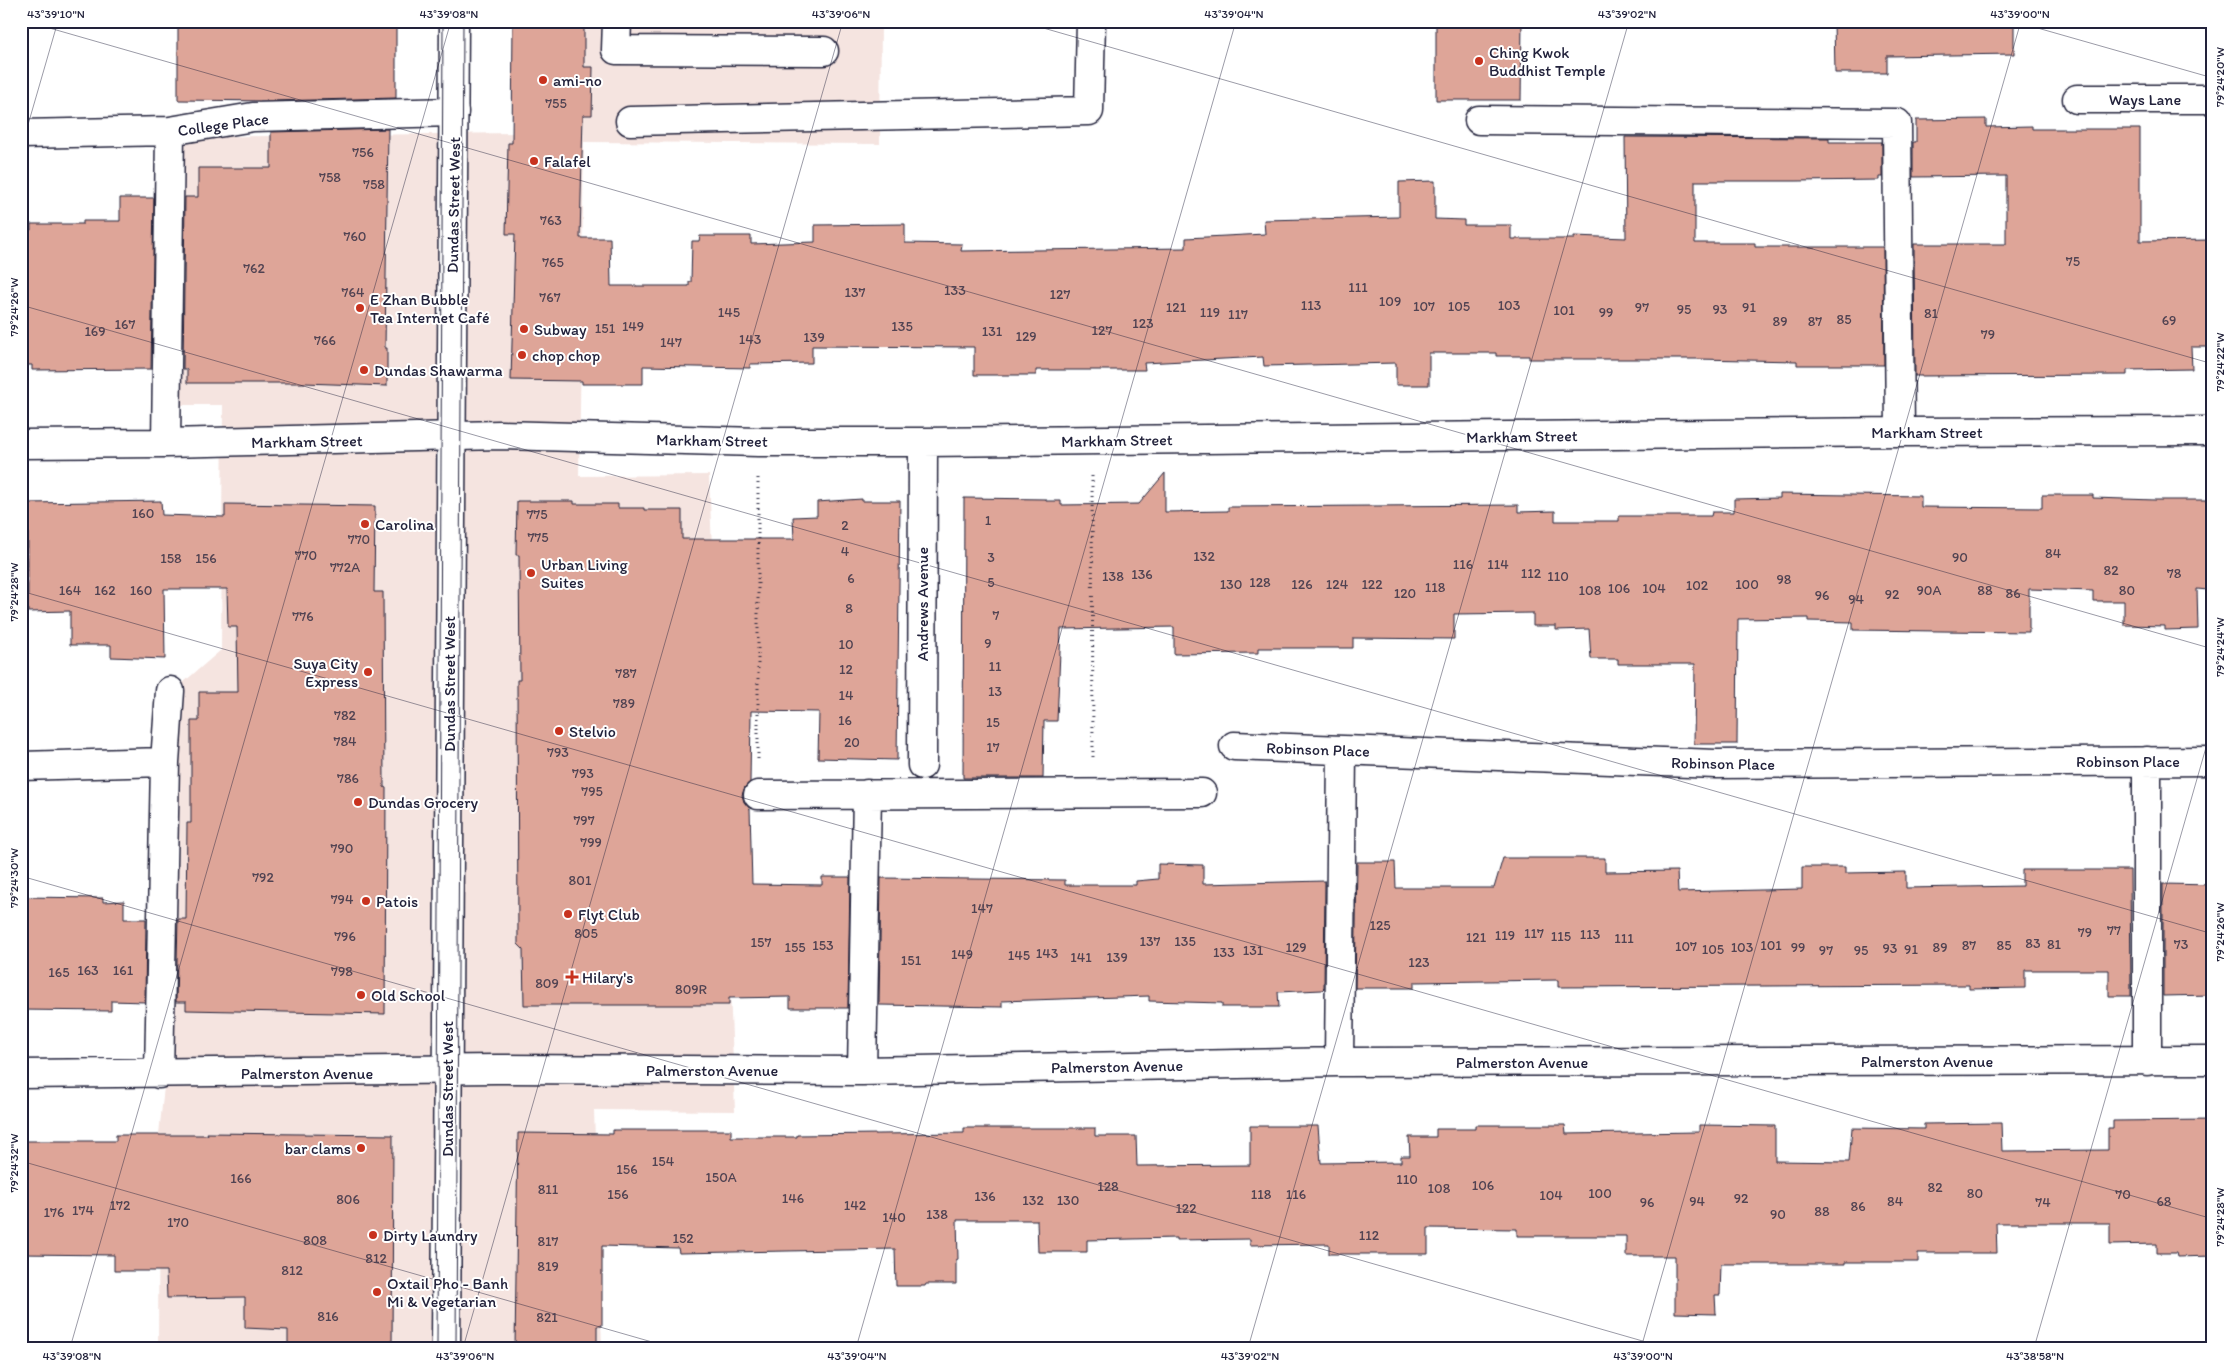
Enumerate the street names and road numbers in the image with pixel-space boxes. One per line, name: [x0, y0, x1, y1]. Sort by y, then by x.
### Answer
street label: Ways Lane: [2109, 90, 2181, 109]
street label: College Place: [176, 109, 270, 140]
street label: Dundas Street West: [443, 137, 464, 273]
street label: Markham Street: [1871, 423, 1983, 442]
street label: Markham Street: [1466, 426, 1578, 447]
street label: Markham Street: [656, 430, 768, 451]
street label: Markham Street: [1061, 430, 1173, 451]
street label: Markham Street: [251, 431, 363, 452]
street label: Andrews Avenue: [913, 547, 932, 661]
street label: Dundas Street West: [440, 616, 459, 752]
street label: Robinson Place: [1266, 738, 1370, 761]
street label: Robinson Place: [2076, 752, 2180, 771]
street label: Robinson Place: [1671, 753, 1775, 774]
street label: Dundas Street West: [438, 1021, 457, 1157]
street label: Palmerston Avenue: [1861, 1052, 1993, 1071]
street label: Palmerston Avenue: [1456, 1053, 1588, 1072]
street label: Palmerston Avenue: [1051, 1056, 1184, 1077]
street label: Palmerston Avenue: [646, 1061, 778, 1080]
street label: Palmerston Avenue: [241, 1064, 373, 1083]

